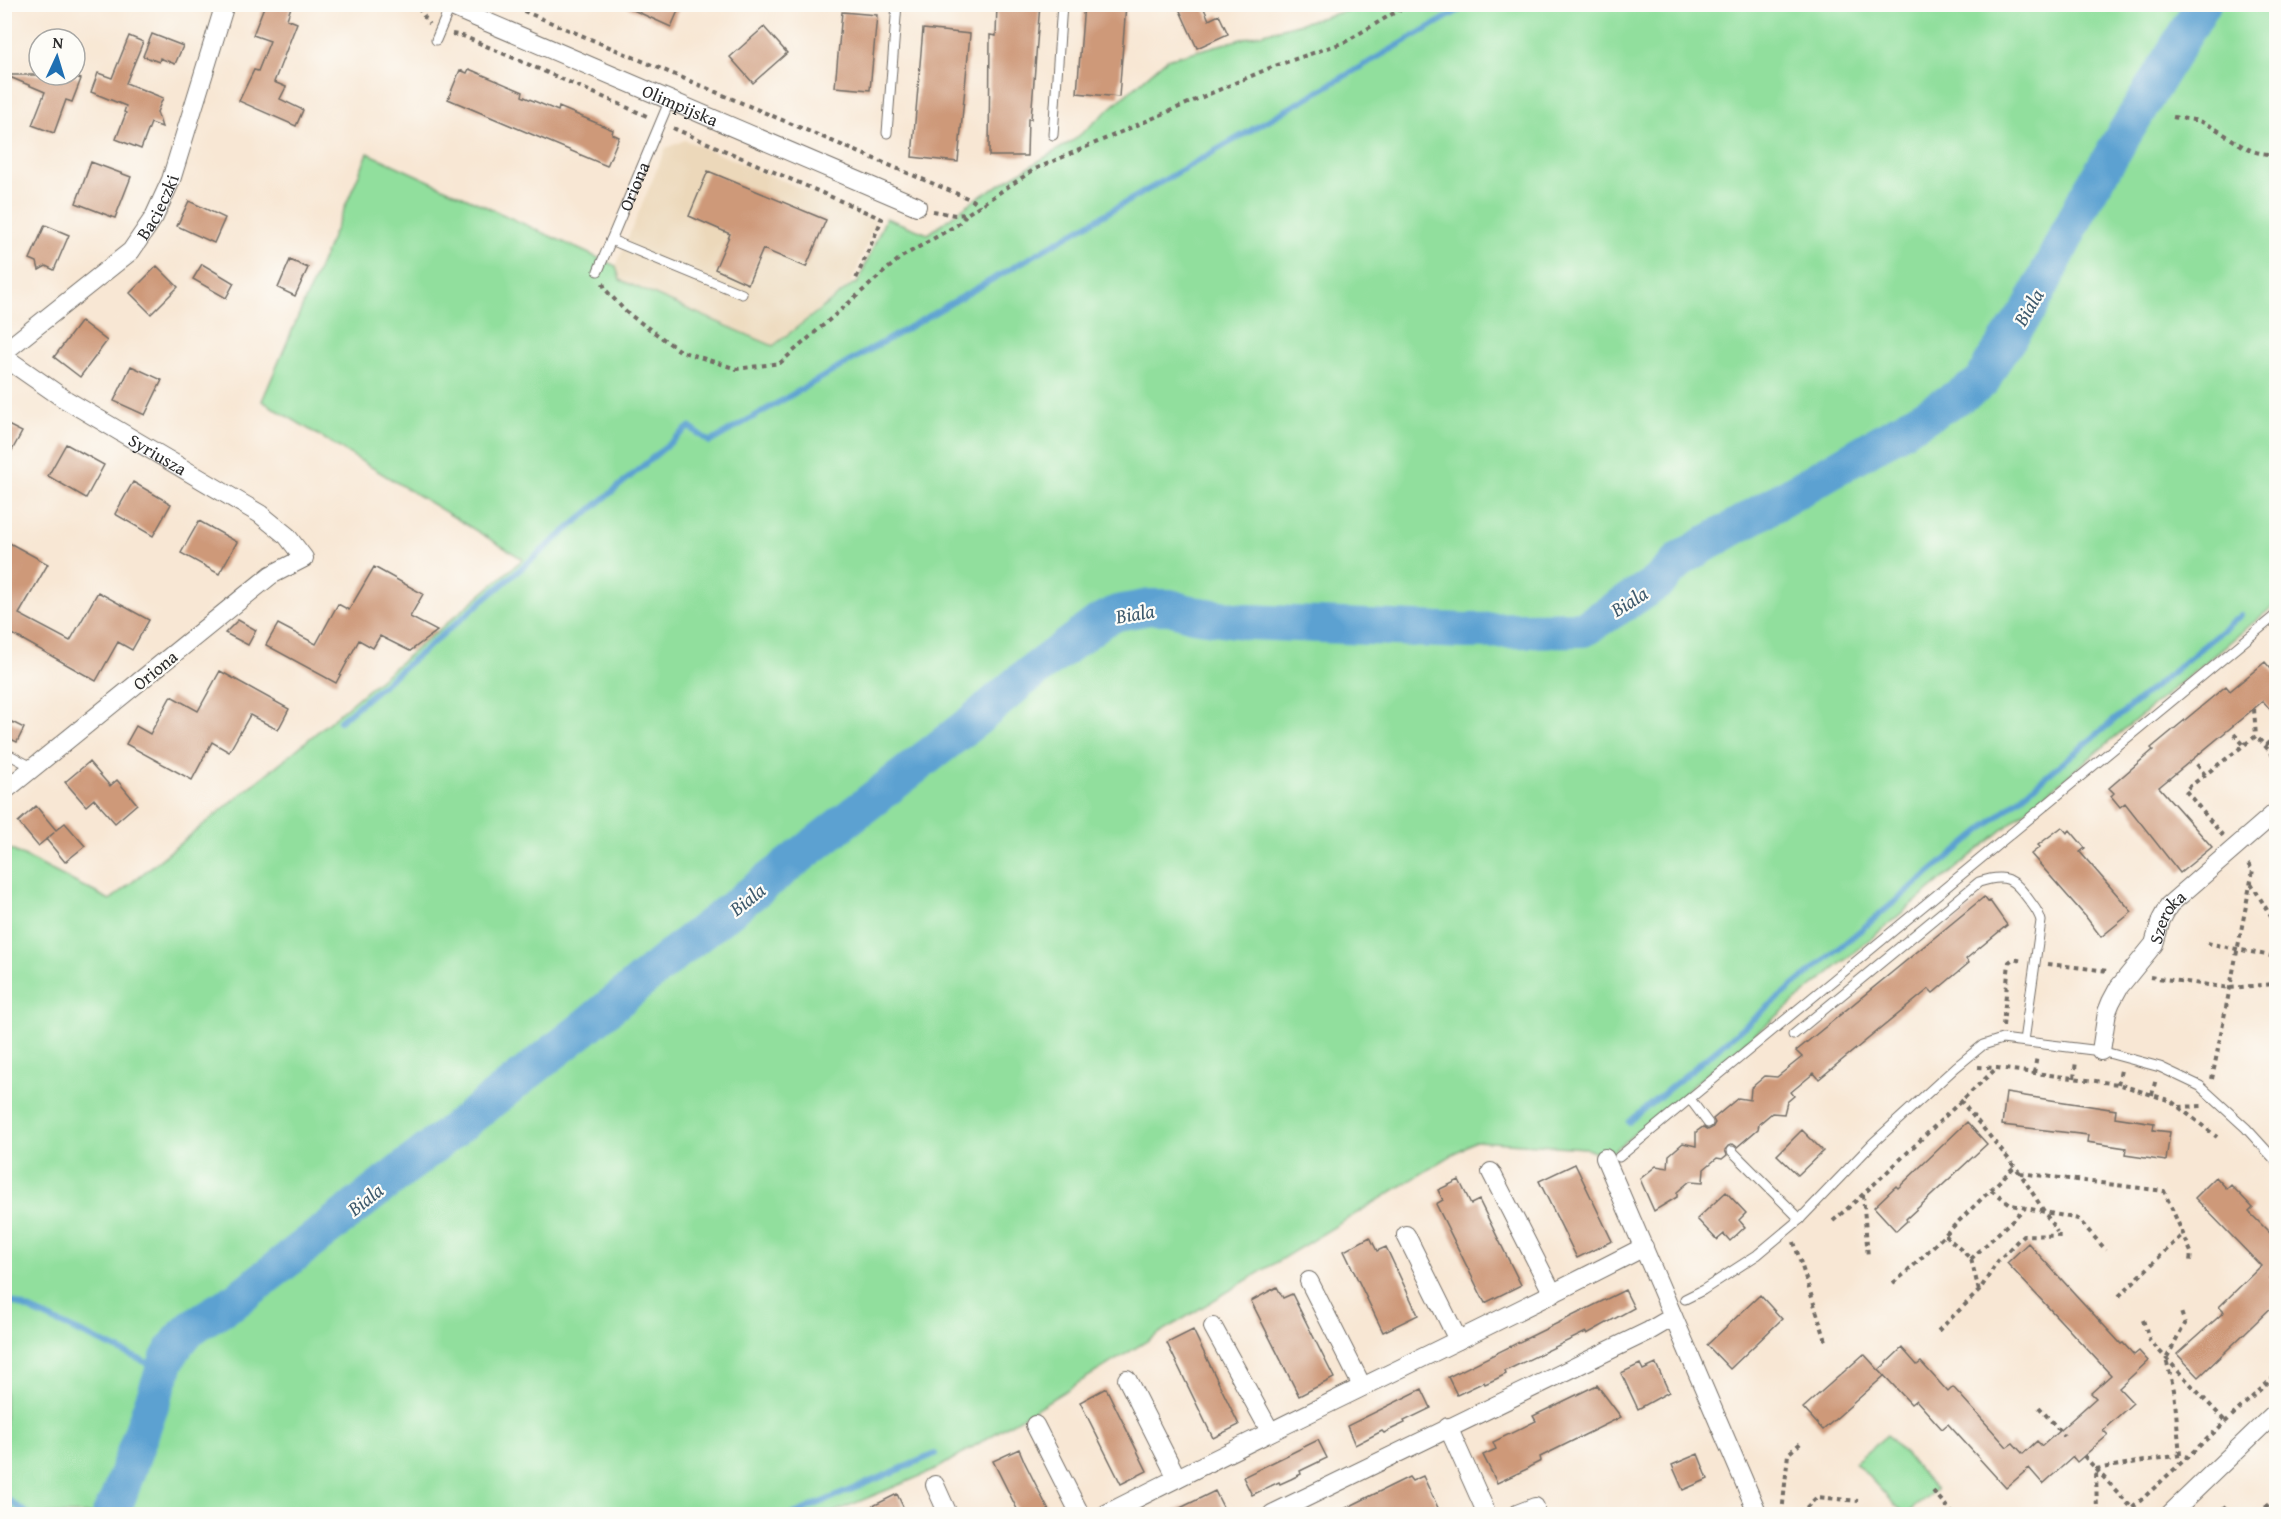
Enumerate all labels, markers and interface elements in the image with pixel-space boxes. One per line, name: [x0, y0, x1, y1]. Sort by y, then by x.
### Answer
north arrow: [27, 27, 87, 87]
text: N: [52, 30, 65, 54]
street label: Olimpijska: [638, 77, 723, 133]
street label: Oriona: [611, 157, 656, 215]
street label: Bacieczki: [129, 171, 185, 245]
water label: Biala: [2005, 282, 2051, 332]
street label: Syriusza: [124, 426, 193, 482]
water label: Biala: [1604, 578, 1654, 624]
water label: Biala: [1113, 596, 1157, 630]
street label: Oriona: [127, 643, 184, 697]
water label: Biala: [722, 875, 772, 923]
street label: Szeroka: [2141, 883, 2192, 947]
water label: Biala: [340, 1175, 390, 1223]

